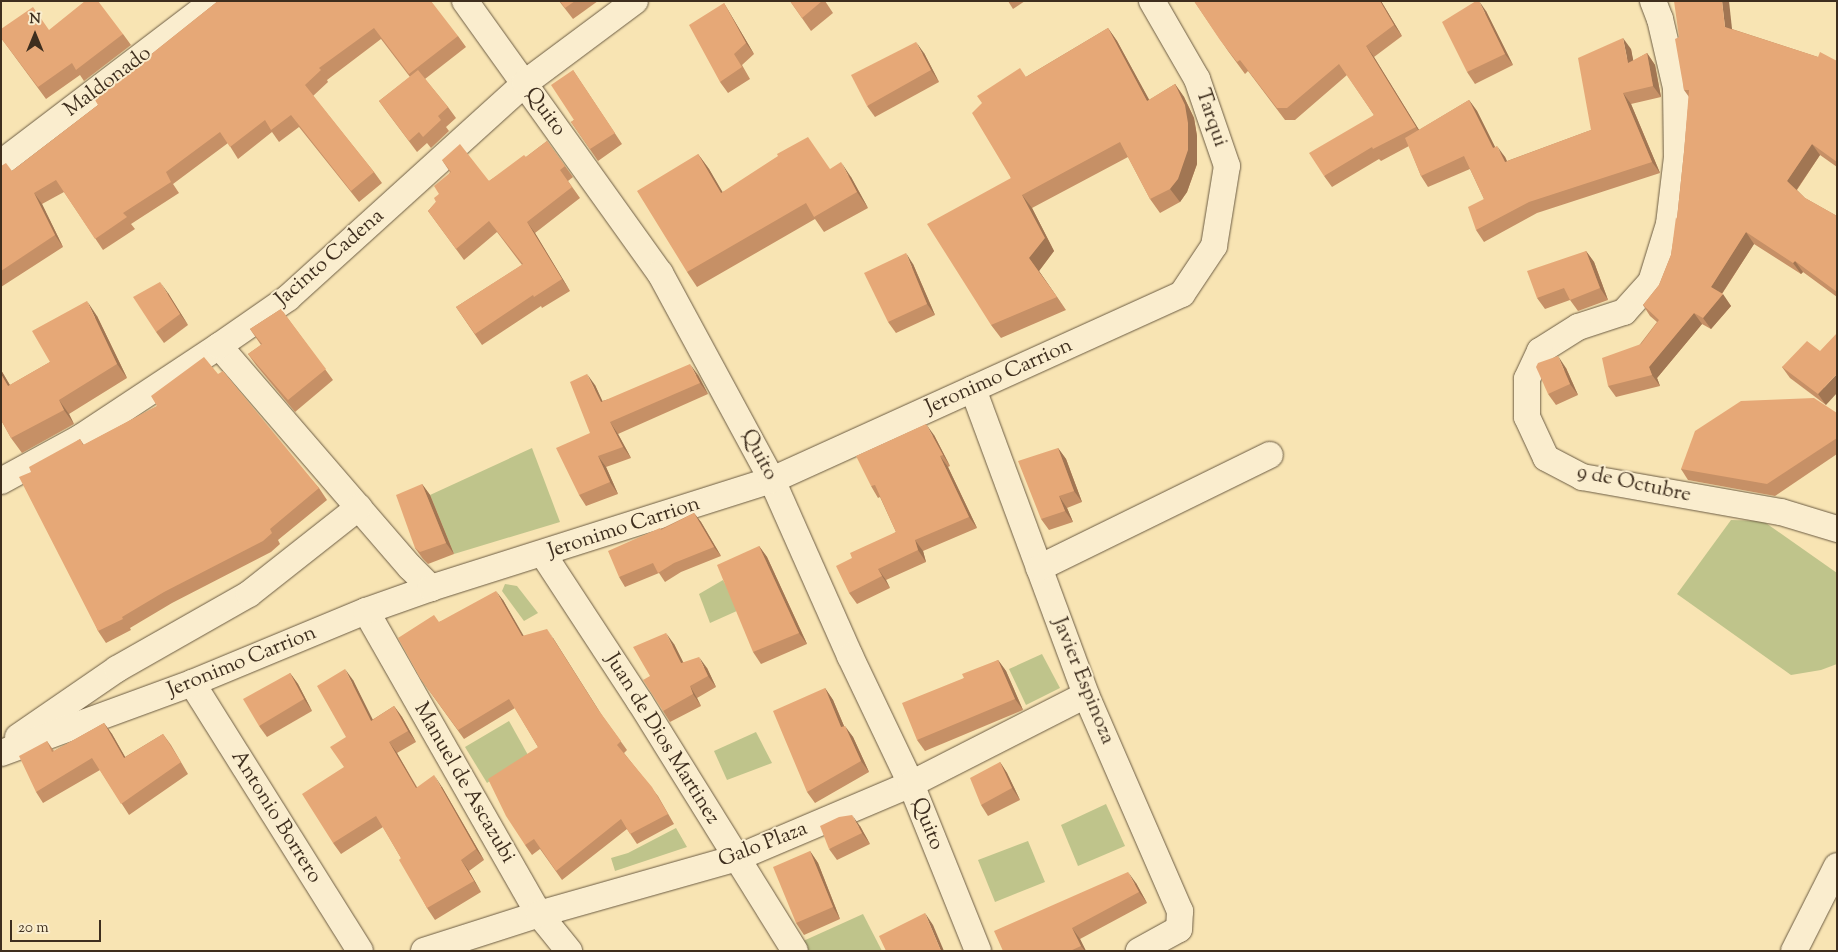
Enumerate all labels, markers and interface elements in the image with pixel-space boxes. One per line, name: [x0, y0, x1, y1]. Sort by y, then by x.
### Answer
north arrow: [10, 10, 60, 60]
text: N: [29, 10, 41, 30]
street label: Maldonado: [59, 41, 157, 123]
street label: Quito: [519, 83, 571, 141]
street label: Tarqui: [1189, 86, 1233, 150]
street label: Jacinto Cadena: [270, 204, 390, 312]
street label: Jeronimo Carrion: [922, 333, 1076, 421]
street label: Quito: [735, 425, 783, 485]
street label: 9 de Octubre: [1575, 460, 1693, 508]
street label: Jeronimo Carrion: [545, 492, 703, 564]
street label: Javier Espinoza: [1046, 614, 1120, 748]
street label: Jeronimo Carrion: [164, 621, 320, 703]
street label: Juan de Dios Martinez: [599, 649, 725, 829]
street label: Manuel de Ascazubi: [408, 698, 520, 868]
street label: Antonio Borrero: [225, 746, 327, 888]
street label: Quito: [905, 794, 949, 854]
street label: Galo Plaza: [715, 816, 811, 874]
scale bar: [12, 910, 104, 942]
text: 20 m: [18, 918, 49, 939]

